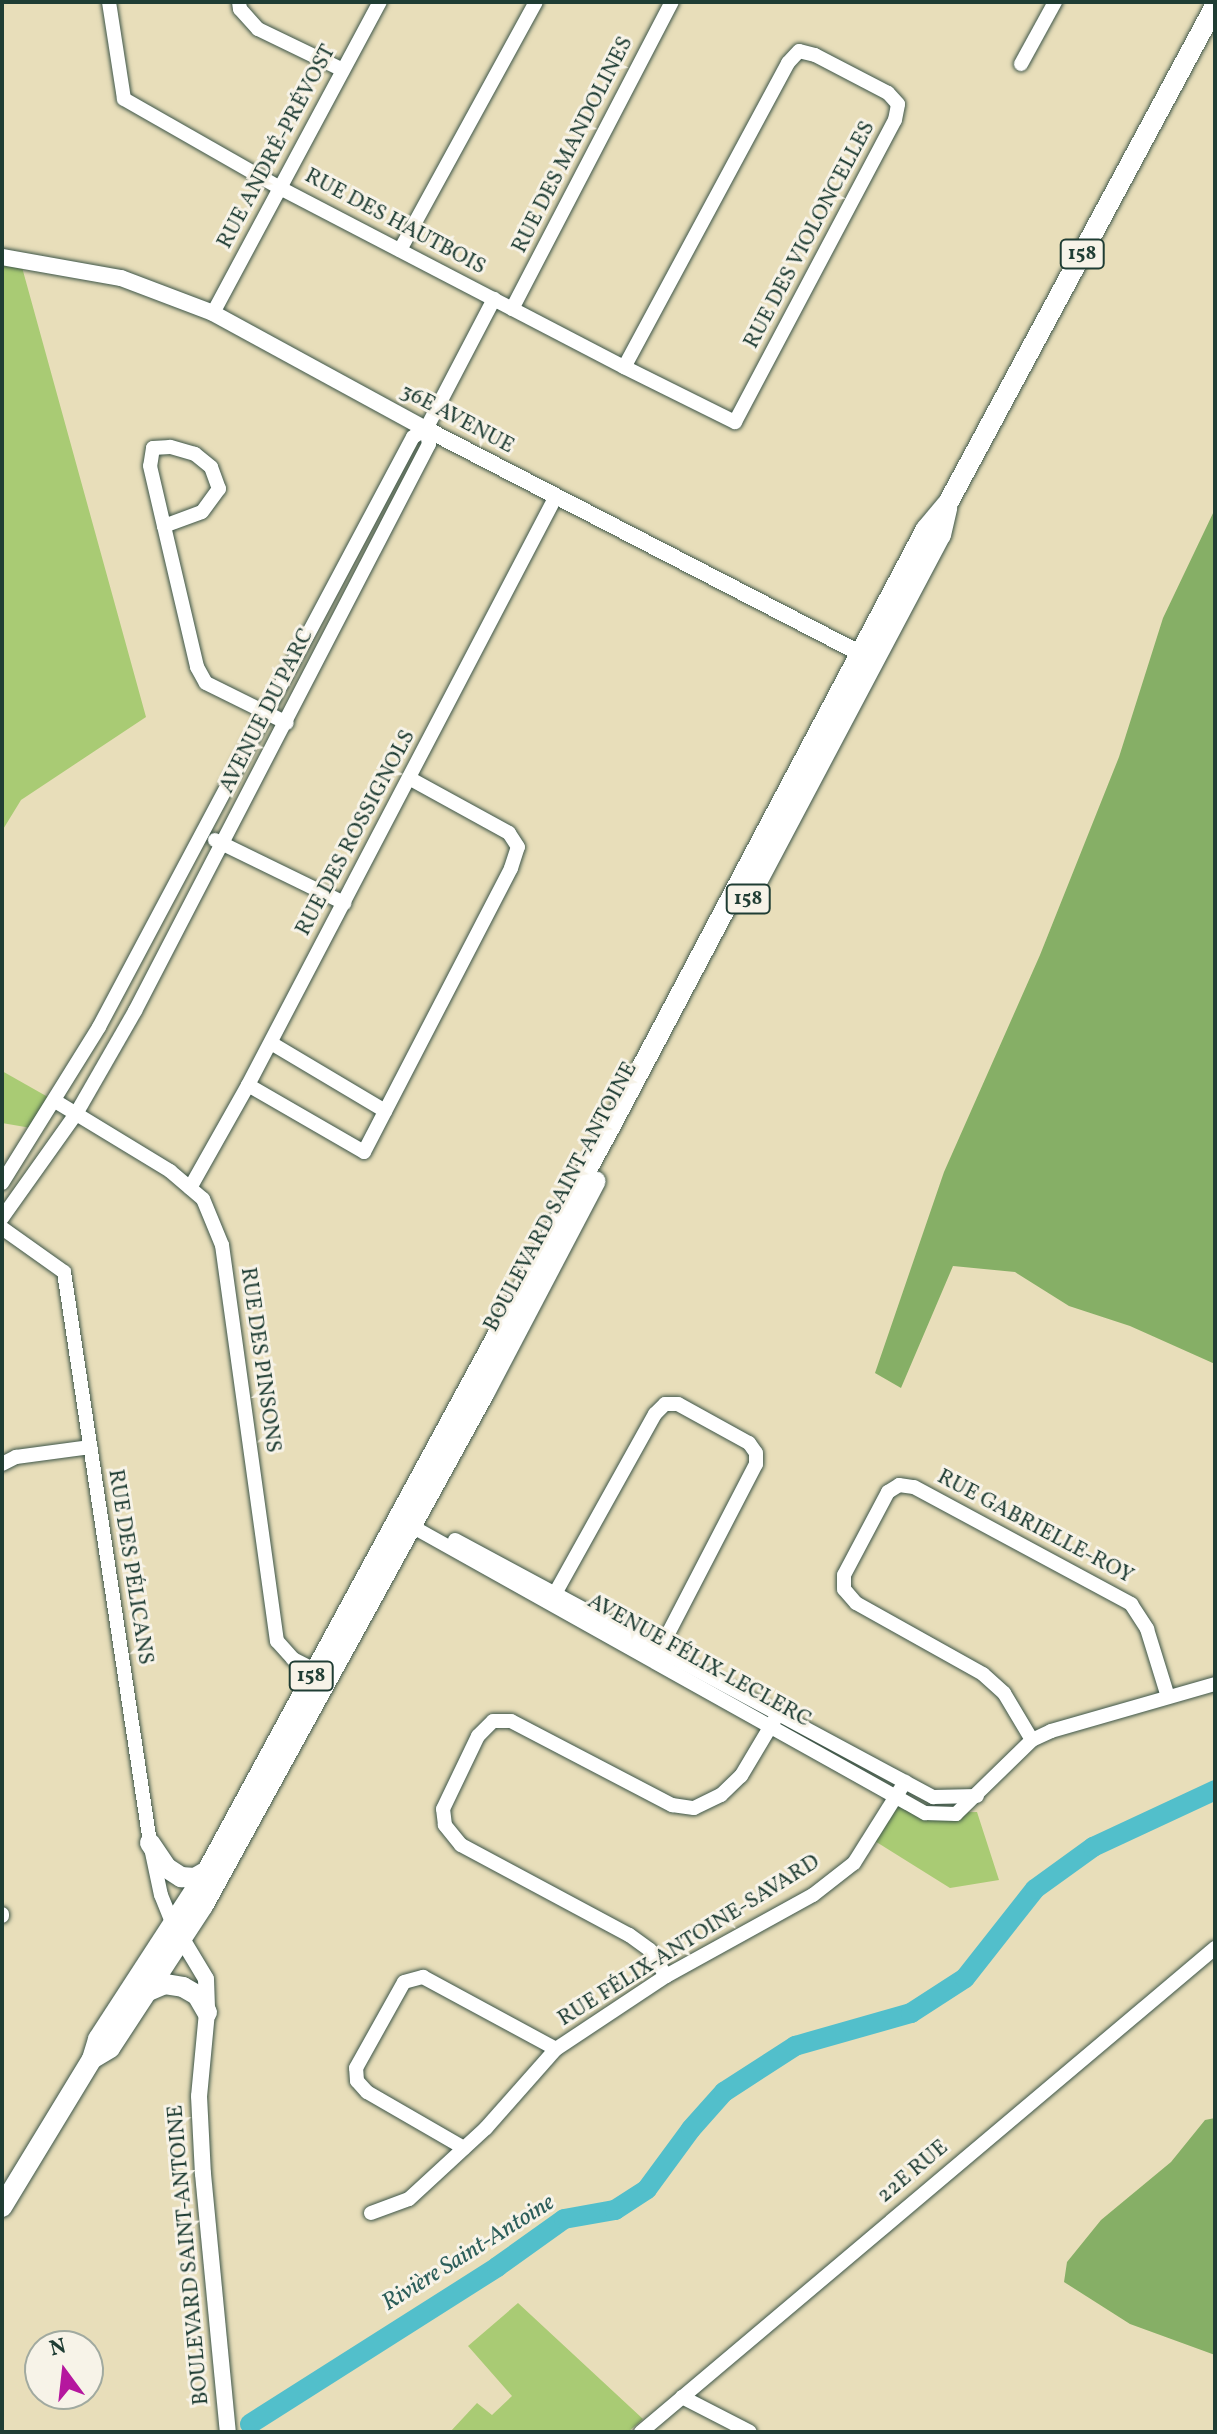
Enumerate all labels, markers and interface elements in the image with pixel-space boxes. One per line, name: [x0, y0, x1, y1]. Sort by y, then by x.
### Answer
street label: RUE DES MANDOLINES: [507, 32, 639, 258]
street label: RUE ANDRÉ-PRÉVOST: [212, 41, 342, 253]
street label: RUE DES VIOLONCELLES: [739, 116, 881, 354]
street label: RUE DES HAUTBOIS: [300, 163, 490, 281]
road number: 158: [1058, 238, 1106, 270]
street label: 36E AVENUE: [396, 378, 518, 460]
street label: AVENUE DU PARC: [214, 624, 320, 798]
street label: RUE DES ROSSIGNOLS: [290, 725, 422, 941]
road number: 158: [724, 883, 772, 915]
street label: BOULEVARD SAINT-ANTOINE: [479, 1058, 643, 1336]
street label: RUE DES PINSONS: [234, 1266, 286, 1454]
street label: RUE GABRIELLE-ROY: [932, 1464, 1138, 1590]
street label: RUE DES PÉLICANS: [102, 1467, 158, 1667]
street label: AVENUE FÉLIX-LECLERC: [583, 1589, 815, 1733]
road number: 158: [287, 1660, 335, 1692]
street label: RUE FÉLIX-ANTOINE-SAVARD: [553, 1849, 825, 2033]
street label: BOULEVARD SAINT-ANTOINE: [163, 2104, 215, 2406]
street label: 22E RUE: [872, 2135, 954, 2209]
water label: Rivière Saint-Antoine: [377, 2189, 561, 2319]
north arrow: [24, 2330, 104, 2410]
text: N: [46, 2331, 70, 2365]

